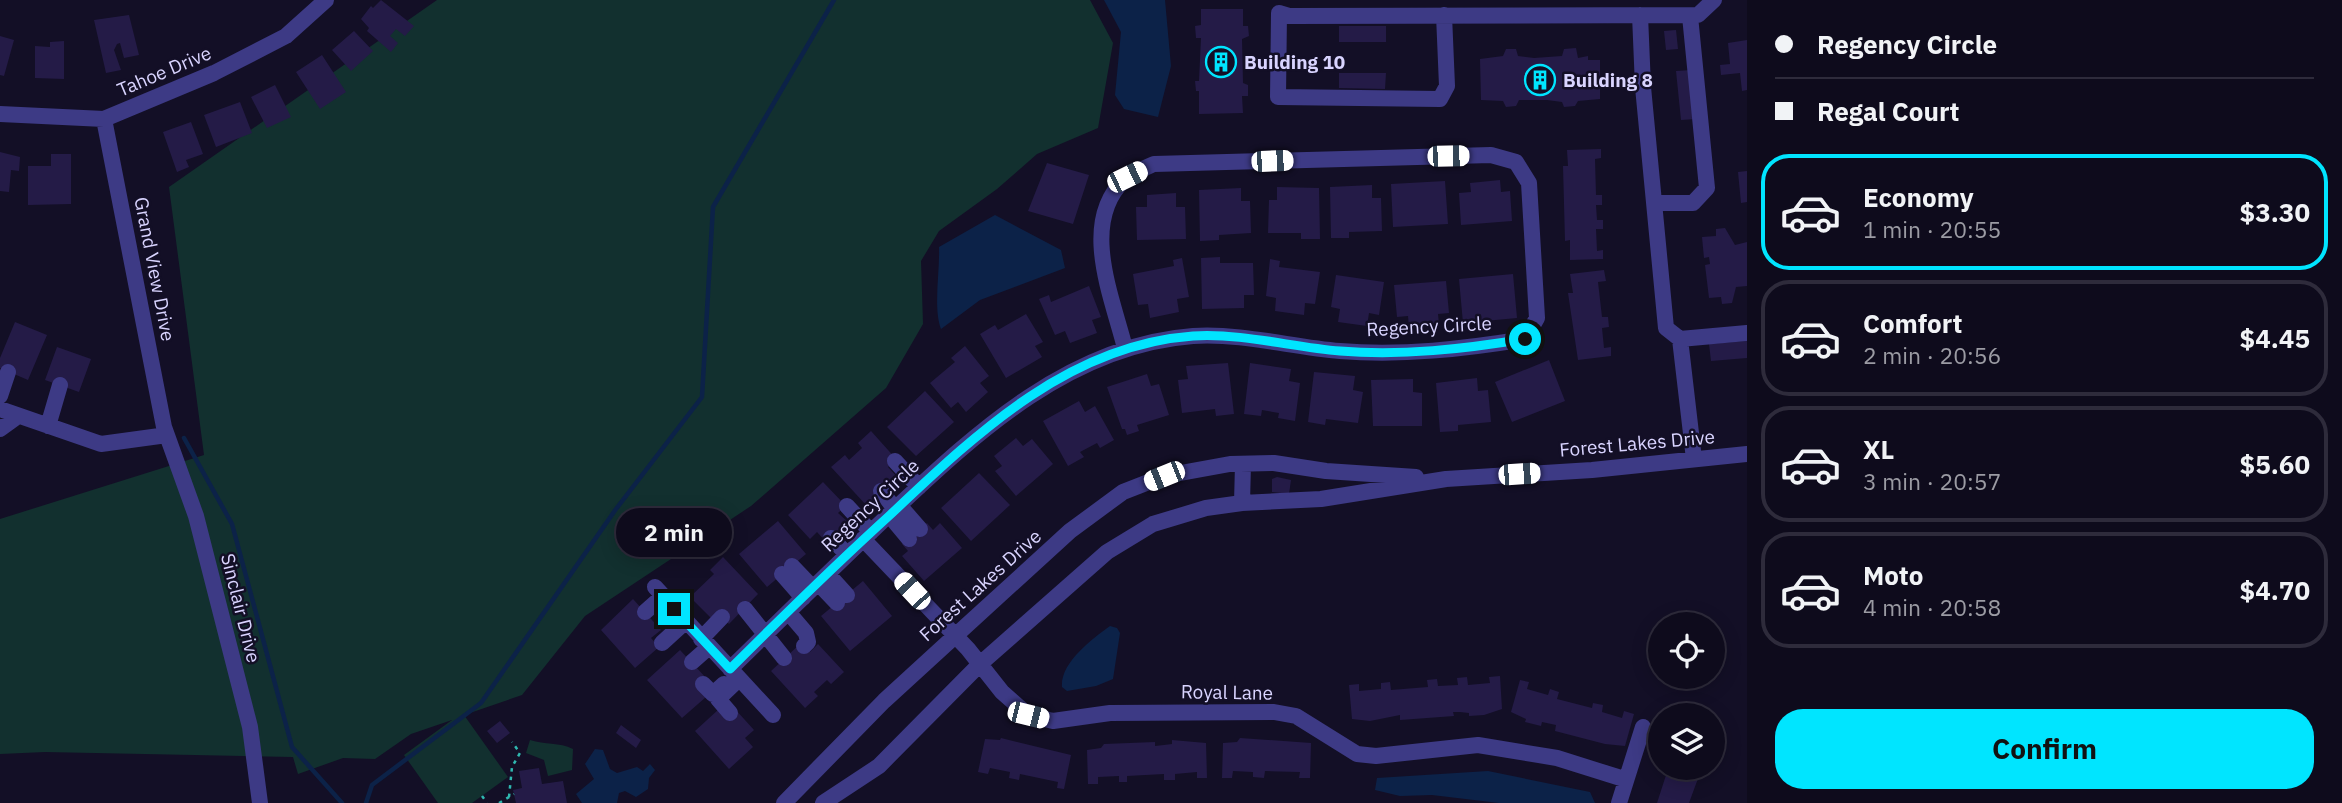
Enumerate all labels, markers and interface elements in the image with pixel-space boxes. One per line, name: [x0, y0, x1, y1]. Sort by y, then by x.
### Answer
text: Regency Circle: [1817, 27, 1997, 61]
street label: Tahoe Drive: [113, 40, 215, 102]
building icon: Building 10: [1204, 45, 1238, 79]
place label: Building 10: [1244, 50, 1345, 74]
building icon: Building 8: [1523, 63, 1557, 97]
place label: Building 8: [1563, 68, 1653, 92]
text: Regal Court: [1817, 94, 1960, 128]
car: [1427, 145, 1470, 167]
car: [1251, 150, 1294, 172]
car: [1104, 158, 1151, 196]
text: Economy: [1863, 180, 1974, 214]
icon: car: [1779, 181, 1842, 244]
street label: Grand View Drive: [129, 195, 181, 343]
text: $3.30: [2240, 195, 2310, 229]
text: 1 min · 20:55: [1863, 214, 2001, 244]
text: Comfort: [1863, 306, 1962, 340]
icon: car: [1779, 307, 1842, 370]
street label: Regency Circle: [1366, 311, 1492, 341]
text: $4.45: [2240, 321, 2310, 355]
route start: [1509, 323, 1541, 355]
text: 2 min · 20:56: [1863, 340, 2001, 370]
street label: Forest Lakes Drive: [1558, 424, 1716, 462]
text: XL: [1863, 432, 1894, 466]
icon: car: [1779, 433, 1842, 496]
text: $5.60: [2240, 447, 2310, 481]
street label: Regency Circle: [816, 453, 924, 557]
car: [1141, 458, 1188, 494]
car: [1498, 462, 1541, 486]
text: 3 min · 20:57: [1863, 466, 2001, 496]
callout: 2 min: [616, 508, 732, 556]
text: 2 min: [644, 517, 704, 547]
street label: Forest Lakes Drive: [914, 524, 1046, 646]
street label: Sinclair Drive: [216, 551, 266, 665]
text: Moto: [1863, 558, 1923, 592]
icon: car: [1779, 559, 1842, 622]
car: [890, 568, 935, 614]
text: $4.70: [2240, 573, 2310, 607]
text: 4 min · 20:58: [1863, 592, 2001, 622]
route end: [658, 593, 690, 625]
map controls: [1648, 612, 1725, 780]
button: locate: [1648, 612, 1725, 689]
street label: Royal Lane: [1181, 679, 1273, 705]
car: [1006, 700, 1051, 730]
button: layers: [1648, 703, 1725, 780]
button: Confirm: [1775, 709, 2314, 789]

